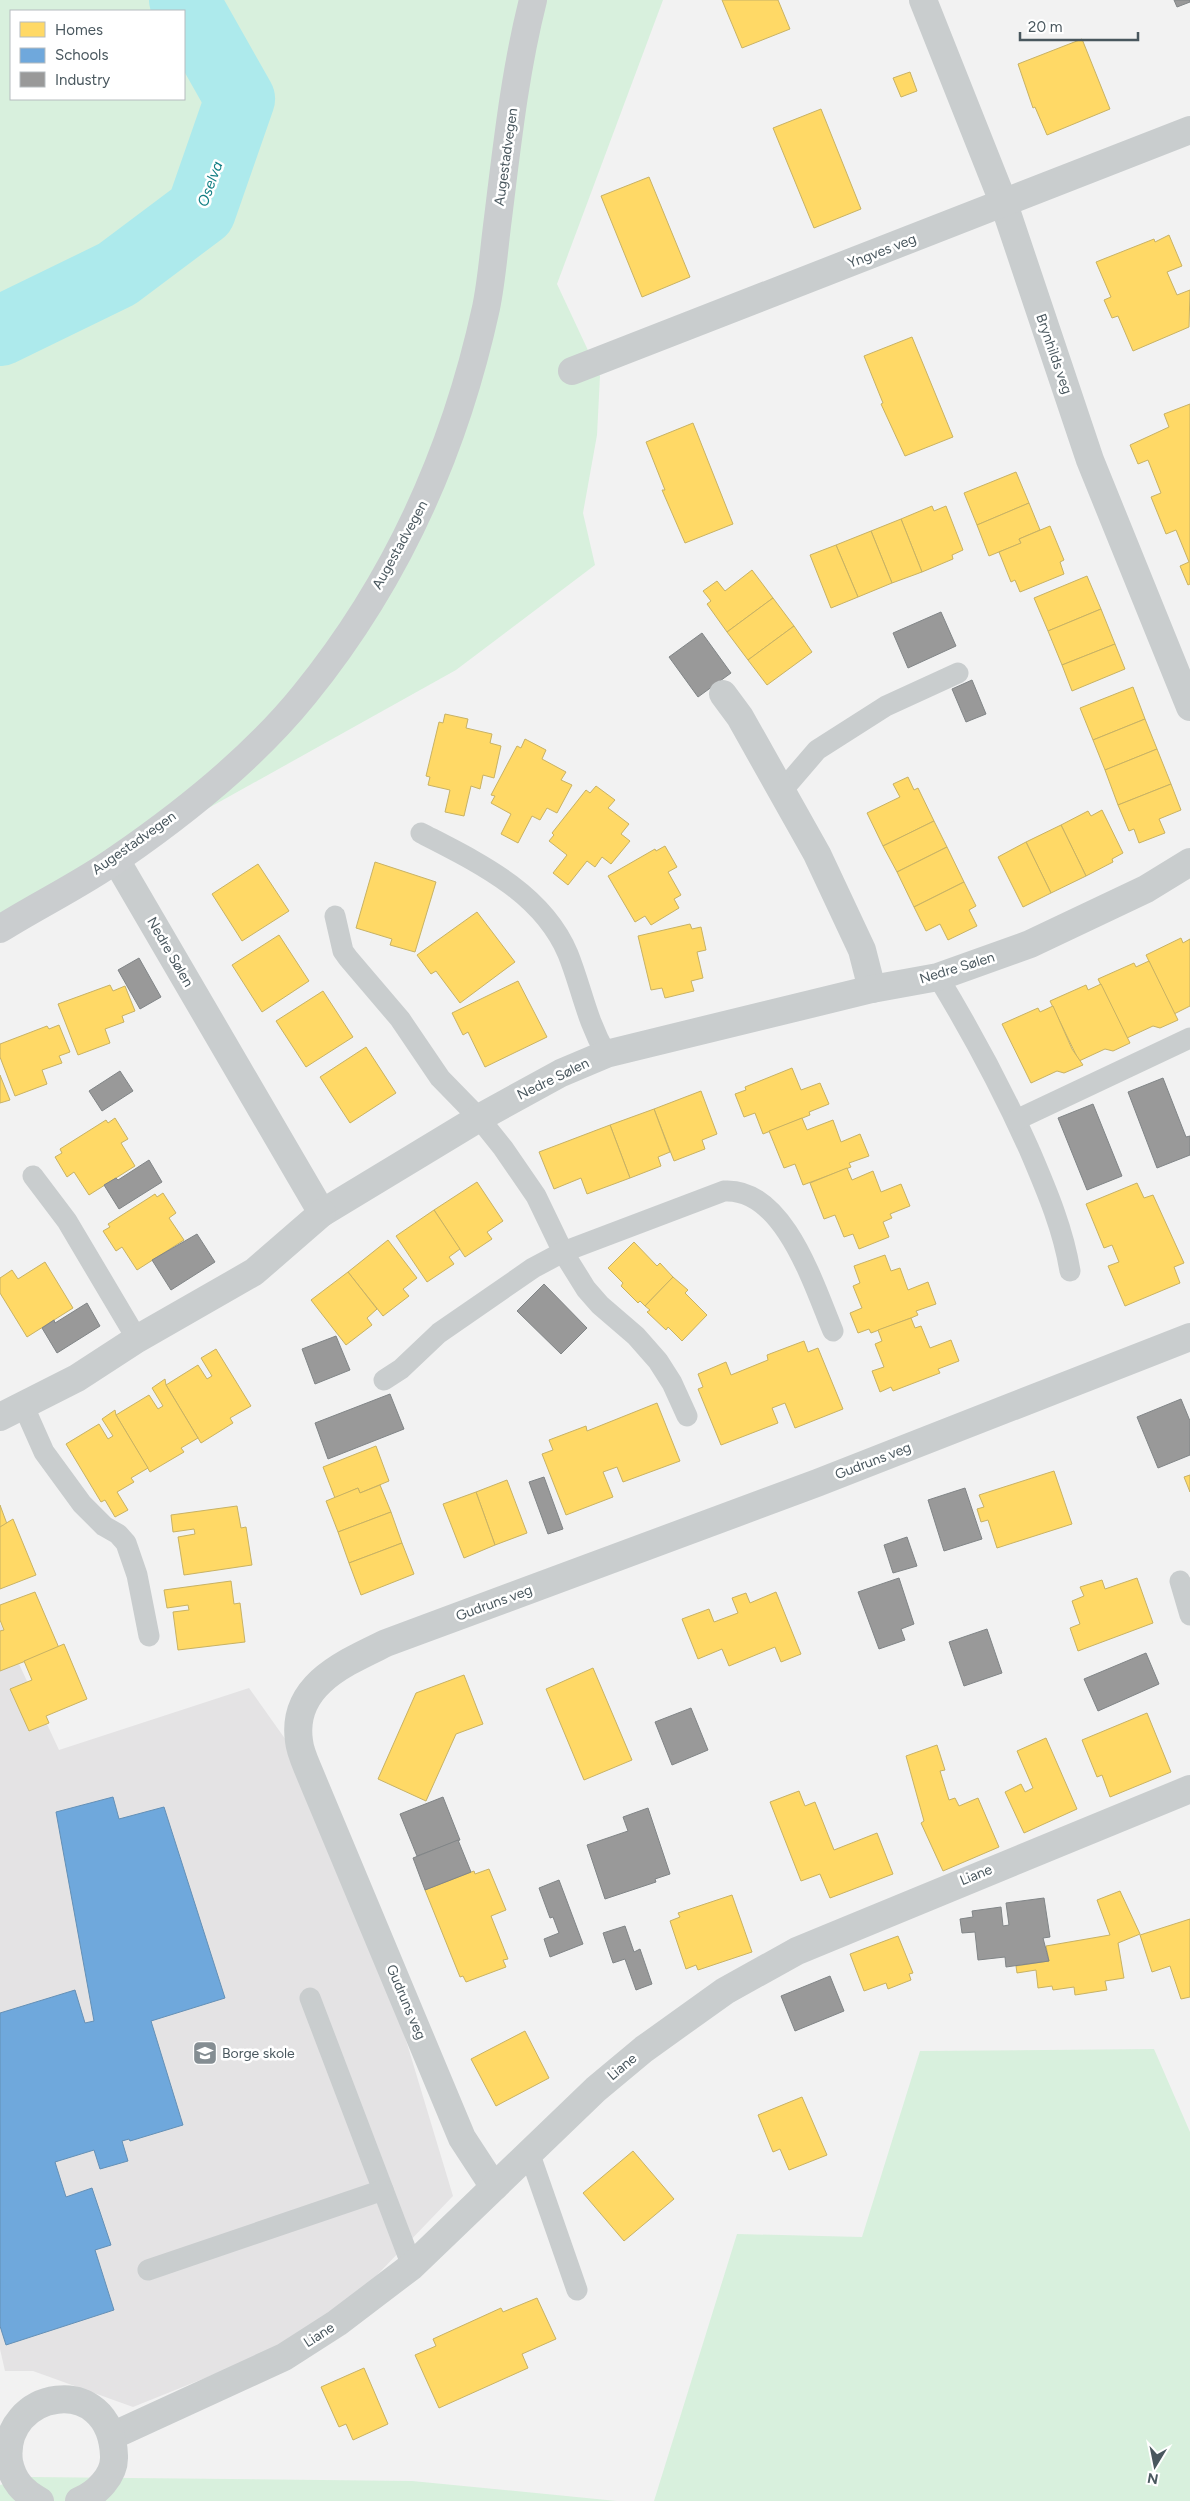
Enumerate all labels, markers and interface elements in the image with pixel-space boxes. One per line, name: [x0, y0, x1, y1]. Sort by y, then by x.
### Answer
legend: [10, 10, 185, 100]
scale bar: [1020, 10, 1138, 42]
text: 20 m: [1028, 18, 1062, 36]
text: Homes: [55, 21, 103, 39]
text: Schools: [55, 46, 108, 64]
text: Industry: [55, 71, 110, 89]
street label: Augestadvegen: [491, 107, 521, 207]
water label: Oselva: [194, 159, 227, 209]
street label: Yngves veg: [845, 230, 919, 272]
street label: Brynhilds veg: [1032, 312, 1076, 396]
street label: Augestadvegen: [369, 498, 431, 592]
street label: Augestadvegen: [89, 808, 179, 878]
street label: Nedre Sølen: [143, 914, 197, 990]
street label: Nedre Sølen: [917, 948, 997, 987]
street label: Nedre Sølen: [514, 1054, 592, 1104]
street label: Gudruns veg: [833, 1439, 913, 1483]
street label: Gudruns veg: [454, 1581, 534, 1625]
street label: Liane: [957, 1861, 995, 1889]
street label: Gudruns veg: [383, 1962, 429, 2042]
school or university icon: Borge skole: [192, 2040, 218, 2066]
place label: Borge skole: [222, 2045, 295, 2062]
street label: Liane: [604, 2050, 640, 2084]
street label: Liane: [300, 2319, 338, 2351]
north arrow: [1130, 2441, 1180, 2491]
text: N: [1146, 2469, 1160, 2488]

